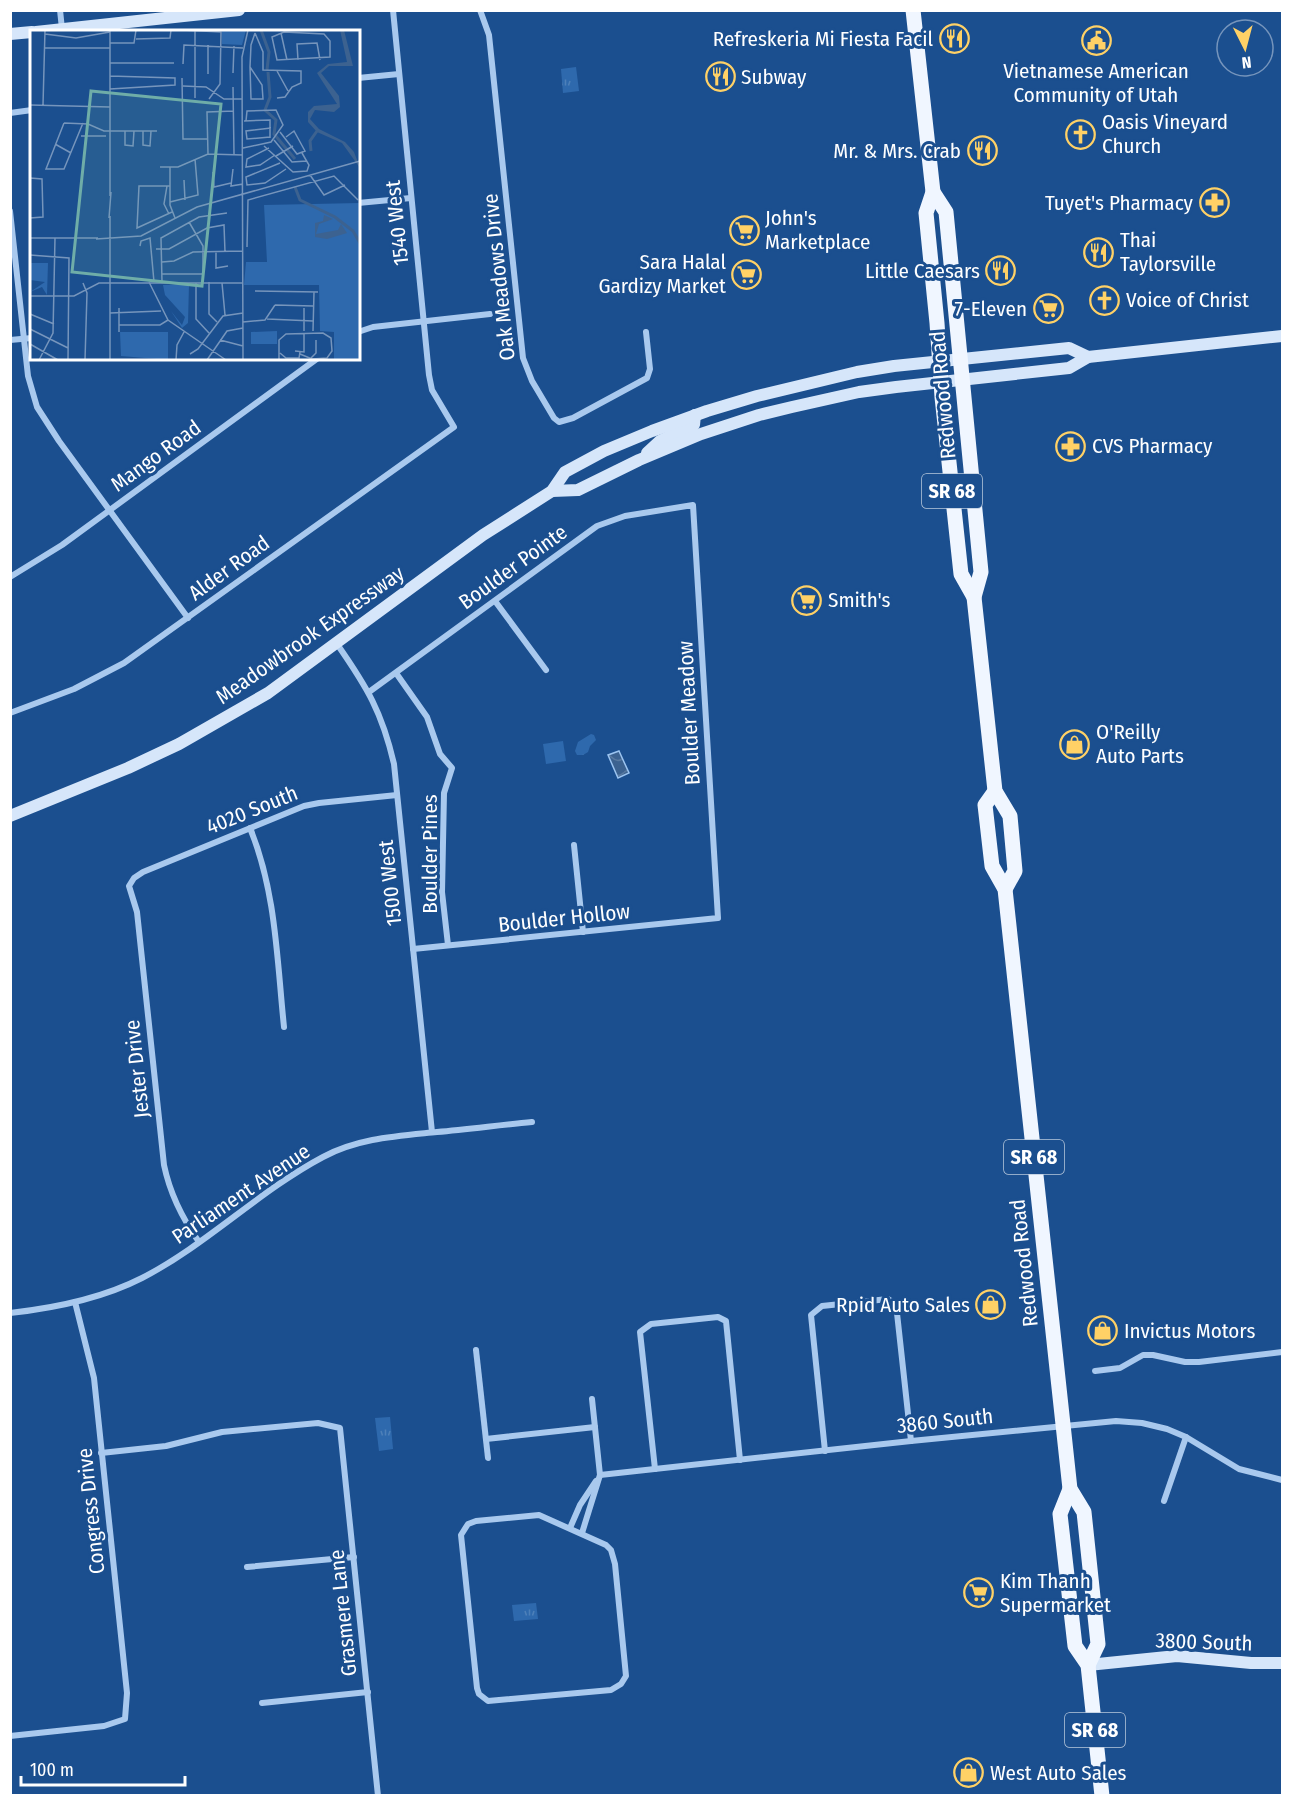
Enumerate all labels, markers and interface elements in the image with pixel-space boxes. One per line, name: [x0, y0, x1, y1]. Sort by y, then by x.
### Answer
north arrow: [1215, 18, 1275, 78]
restaurant icon: Refreskeria Mi Fiesta Facil: [938, 23, 970, 55]
public building icon: Vietnamese American Community of Utah: [1080, 24, 1112, 56]
place label: Refreskeria Mi Fiesta Facil: [713, 26, 933, 52]
inset map: [30, 30, 360, 360]
text: N: [1241, 52, 1252, 72]
place label: Vietnamese American Community of Utah: [1003, 58, 1189, 108]
restaurant icon: Subway: [704, 61, 736, 93]
place label: Subway: [741, 64, 807, 90]
place label: Oasis Vineyard Church: [1102, 109, 1228, 159]
church icon: Oasis Vineyard Church: [1065, 118, 1097, 150]
restaurant icon: Mr. & Mrs. Crab: [966, 135, 998, 167]
place label: Mr. & Mrs. Crab: [833, 138, 961, 164]
street label: 1540 West: [380, 179, 414, 267]
pharmacy icon: Tuyet's Pharmacy: [1198, 187, 1230, 219]
place label: Tuyet's Pharmacy: [1045, 190, 1194, 216]
street label: Oak Meadows Drive: [477, 192, 521, 362]
place label: John's Marketplace: [765, 205, 870, 255]
supermarket icon: John's Marketplace: [728, 214, 760, 246]
place label: Thai Taylorsville: [1120, 227, 1216, 277]
restaurant icon: Thai Taylorsville: [1083, 236, 1115, 268]
place label: Sara Halal Gardizy Market: [598, 249, 726, 299]
restaurant icon: Little Caesars: [985, 255, 1017, 287]
supermarket icon: Sara Halal Gardizy Market: [731, 258, 763, 290]
place label: Little Caesars: [865, 258, 980, 284]
church icon: Voice of Christ: [1089, 284, 1121, 316]
place label: Voice of Christ: [1126, 287, 1249, 313]
supermarket icon: 7-Eleven: [1032, 293, 1064, 325]
place label: 7-Eleven: [955, 296, 1027, 322]
street label: Redwood Road: [924, 330, 962, 460]
street label: Mango Road: [106, 415, 206, 497]
pharmacy icon: CVS Pharmacy: [1055, 430, 1087, 462]
place label: CVS Pharmacy: [1092, 433, 1213, 459]
road number: SR 68: [922, 474, 982, 508]
street label: Boulder Pointe: [454, 519, 572, 615]
street label: Alder Road: [183, 530, 275, 606]
street label: Meadowbrook Expressway: [211, 560, 410, 710]
supermarket icon: Smith's: [791, 584, 823, 616]
place label: Smith's: [828, 587, 891, 613]
street label: Boulder Meadow: [672, 640, 706, 786]
place label: O'Reilly Auto Parts: [1096, 719, 1184, 769]
shop icon: O'Reilly Auto Parts: [1059, 728, 1091, 760]
street label: 4020 South: [202, 780, 302, 840]
street label: Boulder Pines: [417, 794, 443, 914]
street label: 1500 West: [373, 839, 407, 927]
street label: Boulder Hollow: [497, 898, 631, 938]
street label: Jester Drive: [119, 1019, 155, 1119]
street label: Parliament Avenue: [167, 1138, 315, 1250]
road number: SR 68: [1004, 1140, 1064, 1174]
street label: Redwood Road: [1004, 1198, 1044, 1328]
shop icon: Rpid Auto Sales: [975, 1289, 1007, 1321]
place label: Rpid Auto Sales: [836, 1292, 970, 1318]
shop icon: Invictus Motors: [1087, 1315, 1119, 1347]
place label: Invictus Motors: [1124, 1318, 1255, 1344]
street label: 3860 South: [896, 1403, 994, 1439]
street label: Congress Drive: [71, 1447, 111, 1575]
street label: Grasmere Lane: [323, 1548, 363, 1678]
place label: Kim Thanh Supermarket: [1000, 1568, 1111, 1618]
supermarket icon: Kim Thanh Supermarket: [963, 1577, 995, 1609]
street label: 3800 South: [1155, 1627, 1253, 1657]
road number: SR 68: [1065, 1713, 1125, 1747]
scale bar: [21, 1749, 184, 1787]
shop icon: West Auto Sales: [953, 1757, 985, 1789]
text: 100 m: [30, 1759, 74, 1781]
place label: West Auto Sales: [990, 1760, 1127, 1786]

